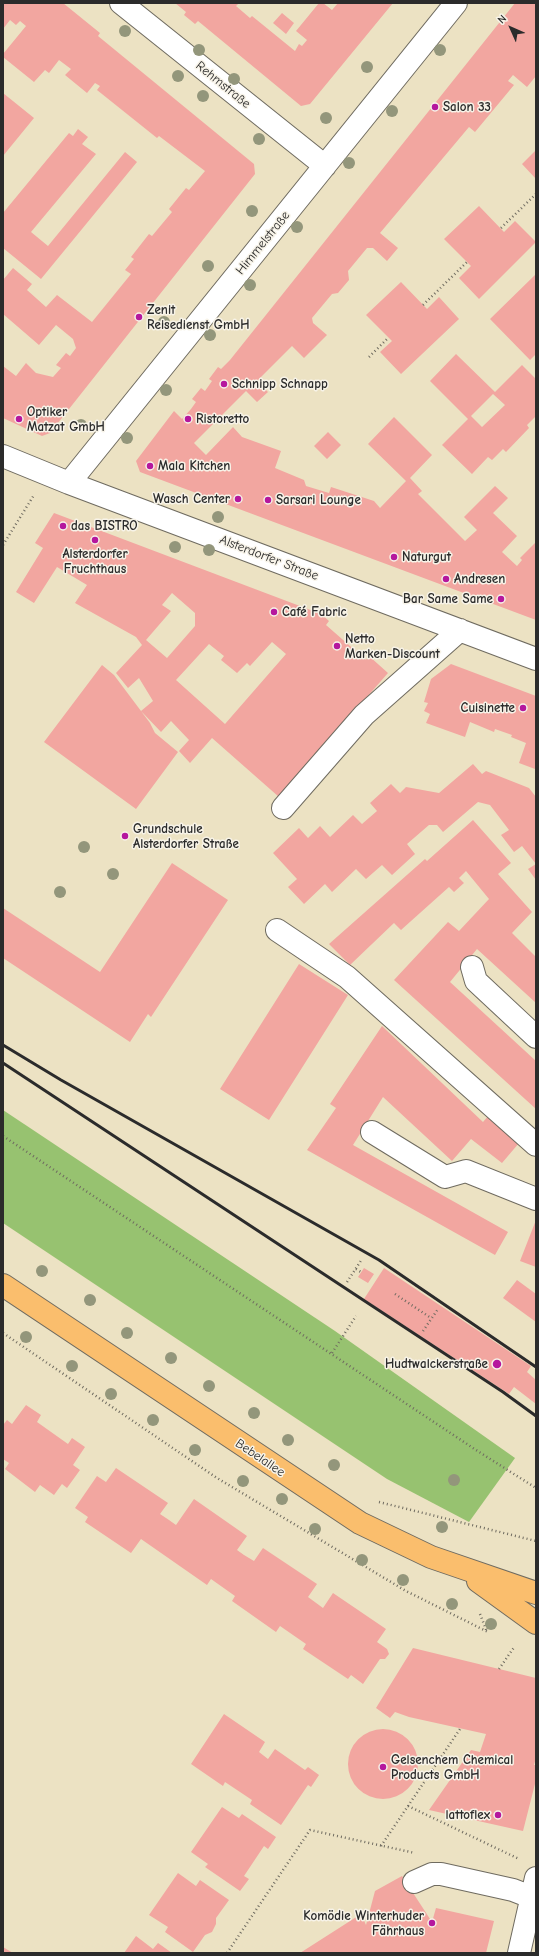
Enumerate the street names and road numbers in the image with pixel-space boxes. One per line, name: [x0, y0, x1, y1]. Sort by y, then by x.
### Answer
street label: Rehmstraße: [192, 58, 254, 112]
street label: Himmelstraße: [233, 208, 293, 278]
street label: Alsterdorfer Straße: [217, 532, 321, 584]
street label: Bebelallee: [232, 1436, 288, 1480]

